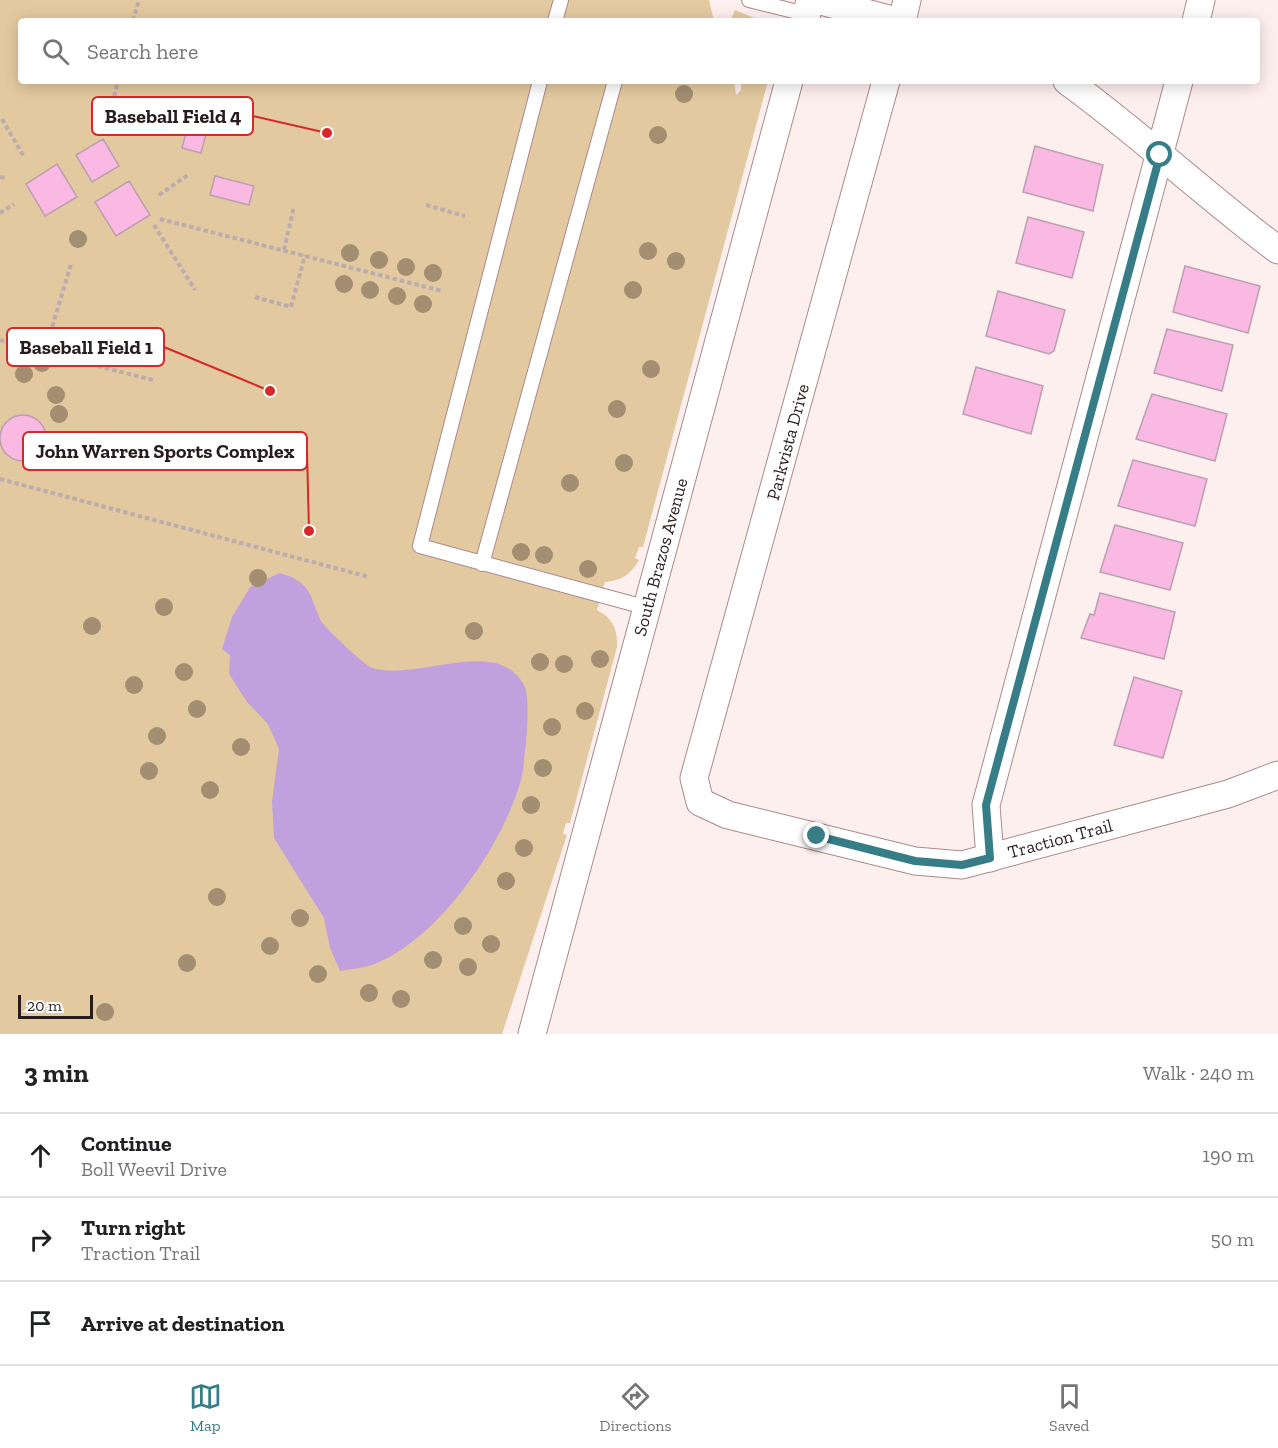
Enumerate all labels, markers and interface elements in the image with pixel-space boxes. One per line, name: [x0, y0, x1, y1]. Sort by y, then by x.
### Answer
search box: [18, 18, 1260, 84]
icon: search: [39, 35, 72, 68]
text: Search here: [87, 38, 198, 65]
callout: Baseball Field 4: [92, 97, 253, 135]
text: Baseball Field 4: [105, 104, 241, 128]
route start: [1146, 141, 1172, 167]
callout: Baseball Field 1: [7, 328, 164, 366]
text: Baseball Field 1: [19, 335, 153, 359]
street label: Parkvista Drive: [762, 381, 814, 503]
callout: John Warren Sports Complex: [23, 432, 307, 470]
text: John Warren Sports Complex: [36, 439, 295, 463]
street label: South Brazos Avenue: [629, 476, 692, 639]
street label: Traction Trail: [1005, 814, 1115, 863]
route end: [803, 822, 829, 848]
scale bar: [18, 992, 93, 1020]
text: 20 m: [27, 996, 62, 1015]
text: 3 min: [24, 1057, 89, 1089]
text: Walk · 240 m: [1143, 1061, 1254, 1085]
text: Continue: [81, 1130, 172, 1157]
icon: ahead: [24, 1139, 57, 1172]
text: 190 m: [1202, 1143, 1254, 1167]
text: Boll Weevil Drive: [81, 1157, 227, 1181]
text: Turn right: [81, 1214, 185, 1241]
icon: right: [24, 1223, 57, 1256]
text: 50 m: [1210, 1227, 1254, 1251]
text: Traction Trail: [81, 1241, 200, 1265]
icon: arrive: [24, 1307, 57, 1340]
text: Arrive at destination: [81, 1310, 284, 1337]
tab: Map: [189, 1380, 222, 1435]
tab: Directions: [599, 1380, 672, 1435]
tab: Saved: [1049, 1380, 1089, 1435]

